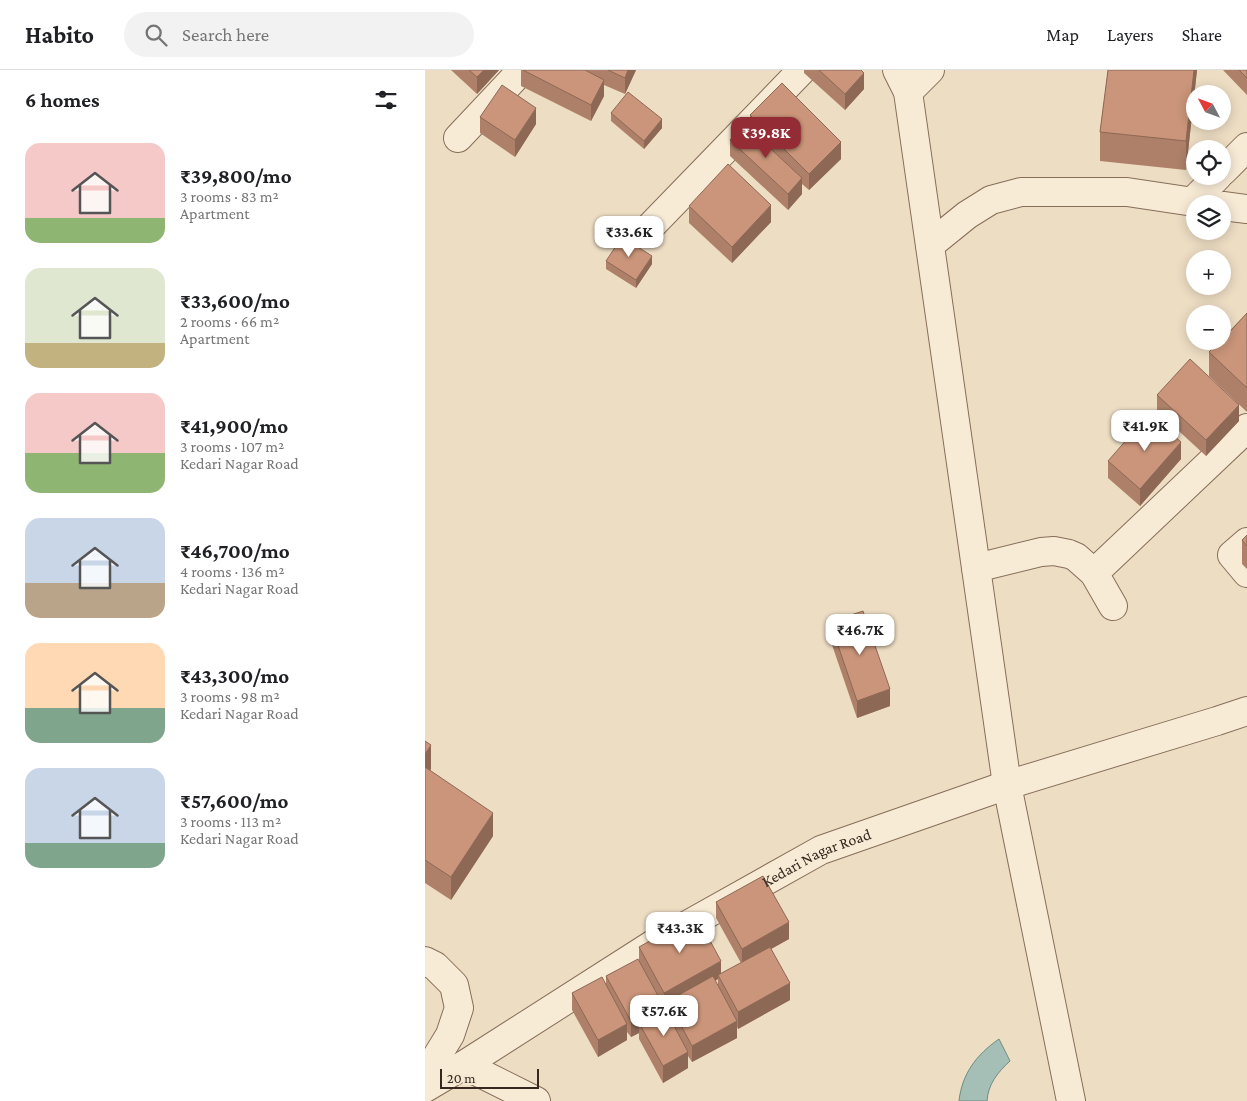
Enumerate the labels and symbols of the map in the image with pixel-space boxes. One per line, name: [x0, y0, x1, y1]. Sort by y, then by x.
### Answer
north arrow: [1186, 85, 1231, 130]
pin: ₹39.8K: [725, 116, 807, 159]
pin: ₹33.6K: [588, 216, 670, 258]
pin: ₹41.9K: [1104, 410, 1186, 452]
pin: ₹46.7K: [819, 614, 901, 656]
street label: Kedari Nagar Road: [759, 825, 874, 890]
pin: ₹43.3K: [639, 912, 721, 954]
pin: ₹57.6K: [623, 994, 705, 1037]
scale bar: [440, 1066, 539, 1089]

